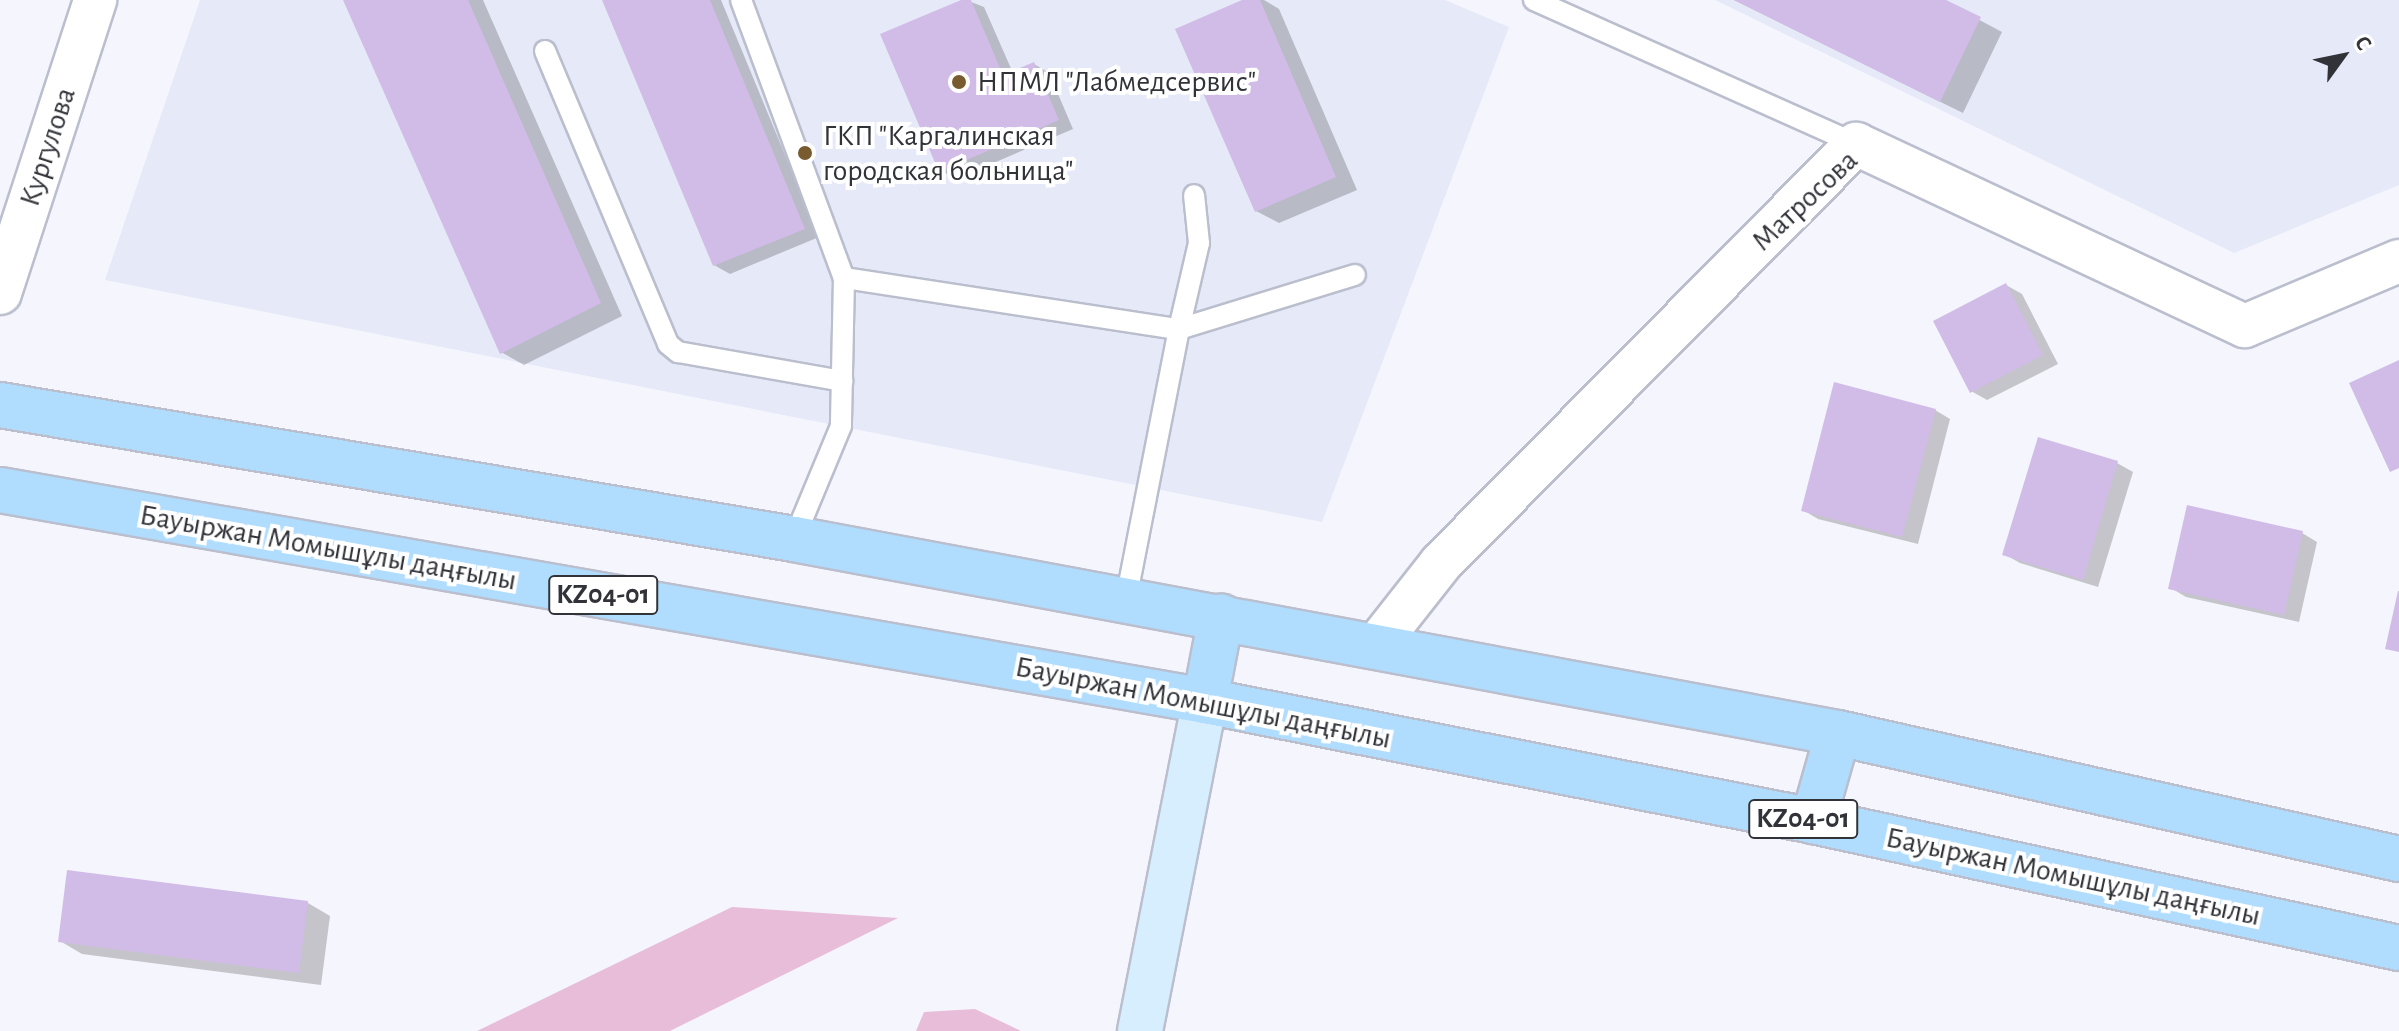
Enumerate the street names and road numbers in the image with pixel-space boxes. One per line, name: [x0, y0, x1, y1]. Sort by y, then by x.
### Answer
street label: Кургулова: [12, 83, 84, 211]
street label: Матросова: [1744, 143, 1866, 259]
street label: Бауыржан Момышұлы даңғылы: [137, 497, 519, 599]
road number: KZ04-01: [547, 571, 659, 619]
street label: Бауыржан Момышұлы даңғылы: [1012, 649, 1394, 757]
road number: KZ04-01: [1747, 795, 1859, 843]
street label: Бауыржан Момышұлы даңғылы: [1882, 820, 2264, 934]

